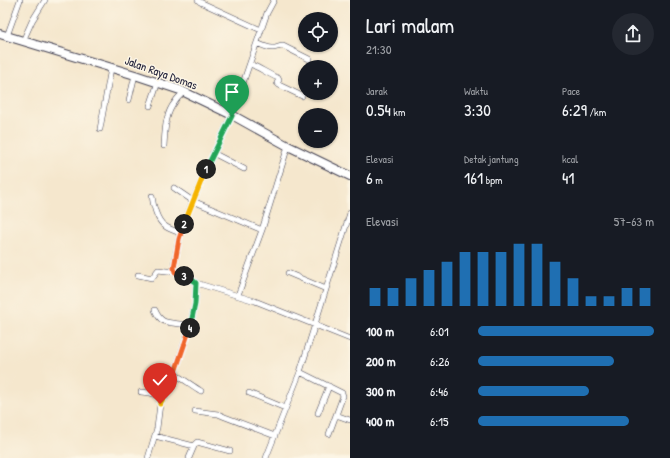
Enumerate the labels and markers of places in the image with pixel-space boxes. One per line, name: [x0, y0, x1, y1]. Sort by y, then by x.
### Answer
pin: [215, 75, 249, 116]
pin: 1: [196, 159, 216, 179]
pin: 2: [174, 214, 194, 234]
pin: 3: [174, 266, 194, 286]
pin: 4: [180, 318, 200, 338]
pin: [143, 363, 177, 404]

